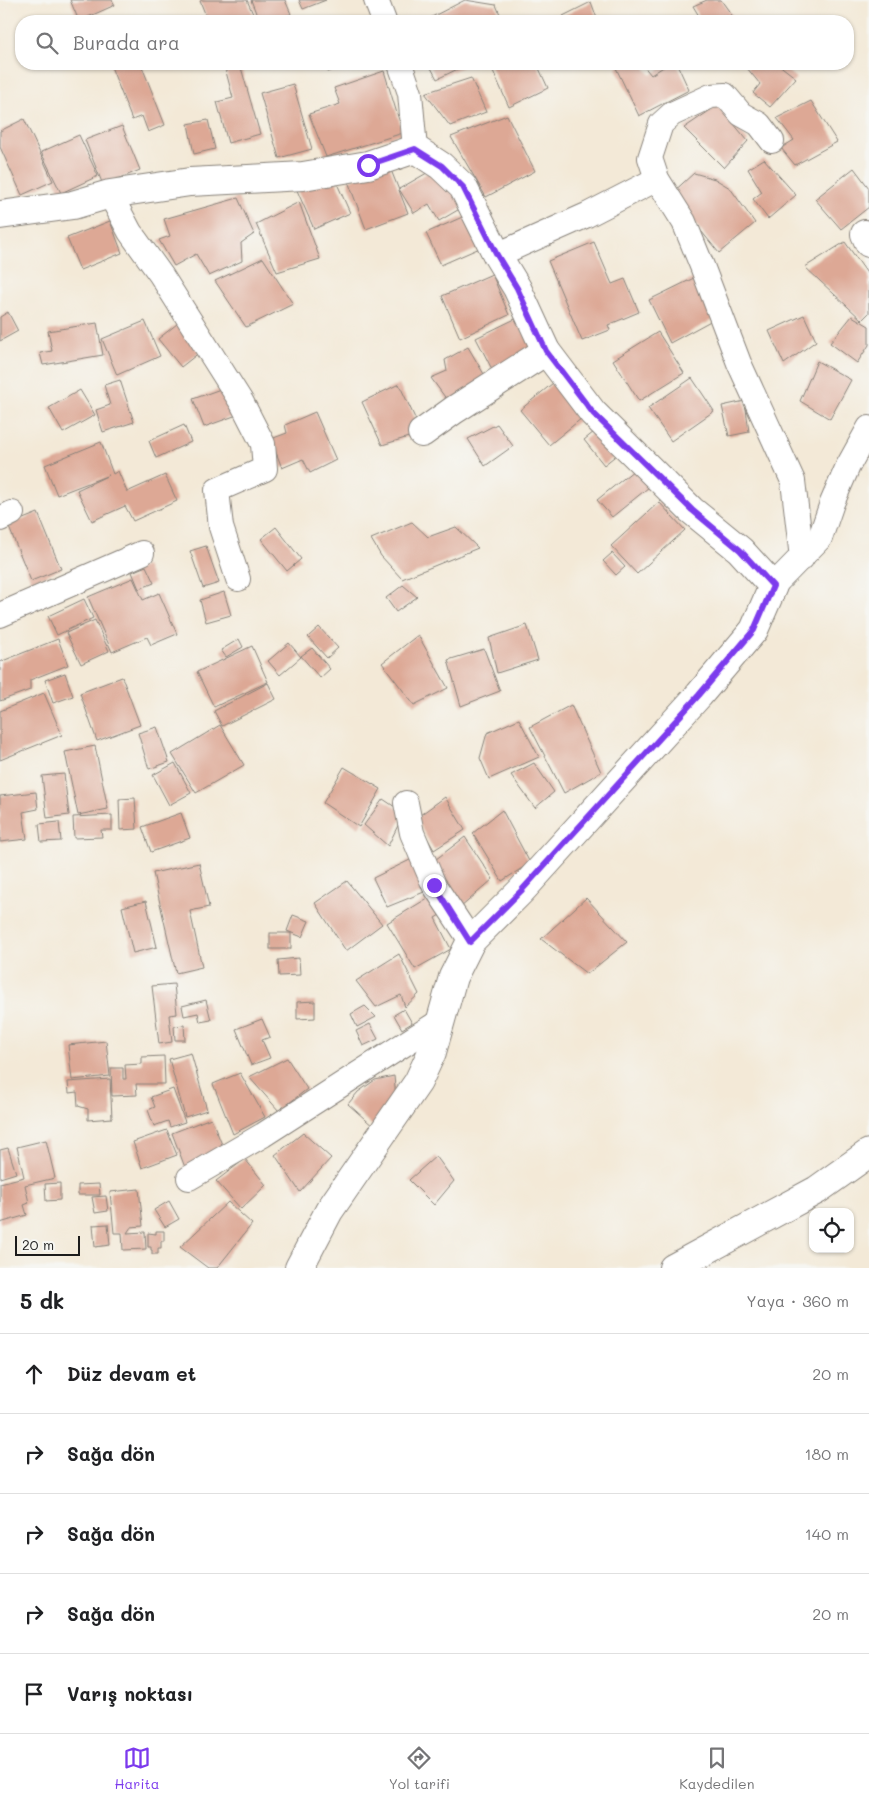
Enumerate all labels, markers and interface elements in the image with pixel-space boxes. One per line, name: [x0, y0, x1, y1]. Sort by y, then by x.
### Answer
search box: [15, 15, 854, 70]
icon: search: [33, 29, 61, 57]
text: Burada ara: [73, 30, 180, 55]
route start: [357, 154, 380, 177]
route end: [423, 874, 446, 897]
map controls: [809, 1208, 854, 1253]
button: locate: [809, 1208, 854, 1253]
scale bar: [15, 1233, 80, 1256]
text: 20 m: [22, 1235, 54, 1254]
text: 5 dk: [20, 1287, 64, 1314]
text: Yaya · 360 m: [746, 1290, 849, 1311]
icon: ahead: [20, 1360, 48, 1388]
text: Düz devam et: [67, 1361, 196, 1386]
text: 20 m: [812, 1363, 849, 1384]
icon: right: [20, 1440, 48, 1468]
text: Sağa dön: [67, 1441, 155, 1466]
text: 180 m: [804, 1443, 849, 1464]
icon: right: [20, 1520, 48, 1548]
text: Sağa dön: [67, 1521, 155, 1546]
text: 140 m: [805, 1523, 849, 1544]
icon: right: [20, 1600, 48, 1628]
text: Sağa dön: [67, 1601, 155, 1626]
text: 20 m: [812, 1603, 849, 1624]
icon: arrive: [20, 1680, 48, 1708]
text: Varış noktası: [67, 1681, 193, 1706]
tab: Harita: [115, 1744, 159, 1793]
tab: Yol tarifi: [389, 1744, 450, 1793]
tab: Kaydedilen: [679, 1744, 754, 1793]

